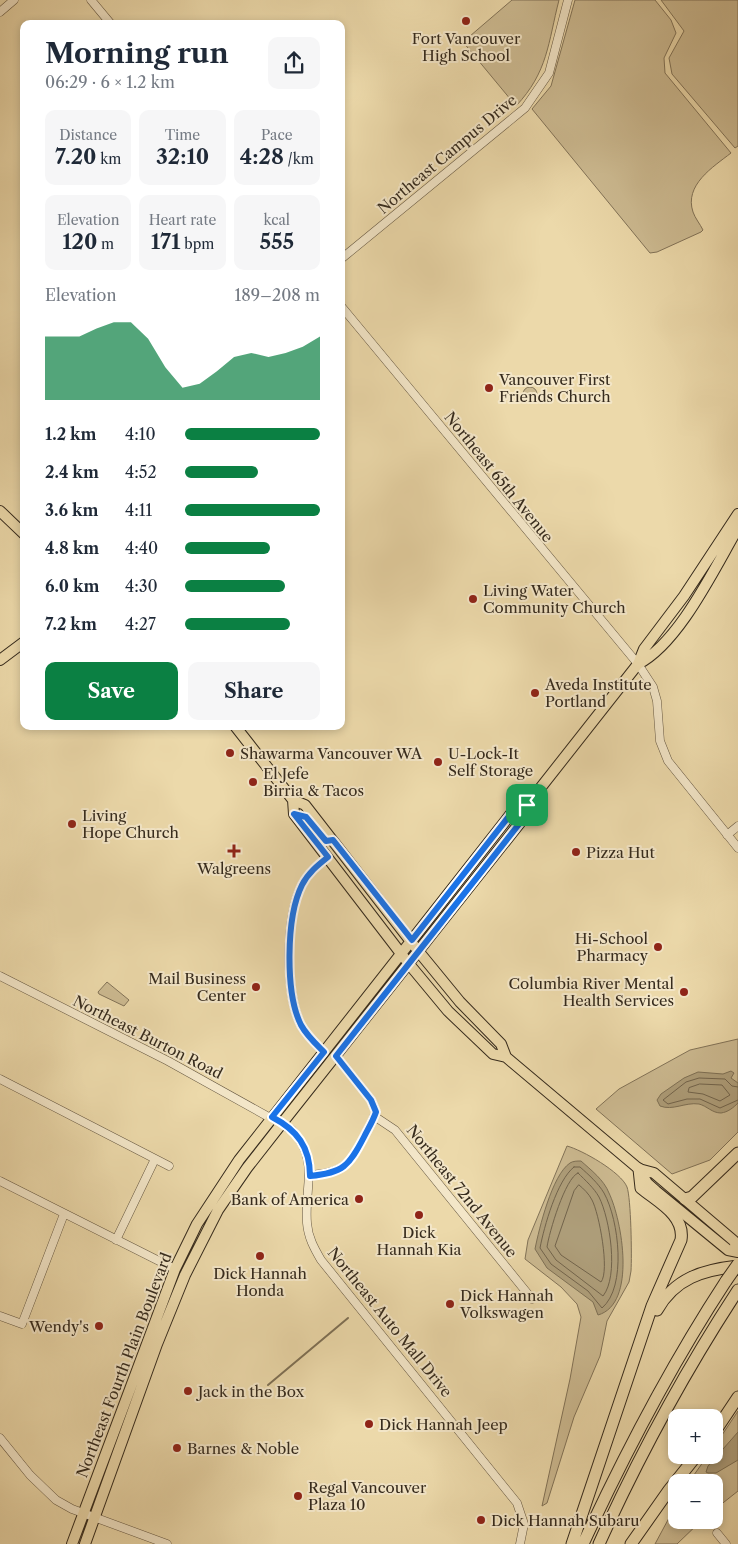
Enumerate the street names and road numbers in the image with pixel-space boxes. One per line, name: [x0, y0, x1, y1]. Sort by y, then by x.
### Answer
street label: Northeast Campus Drive: [374, 90, 520, 218]
street label: Northeast 65th Avenue: [440, 408, 558, 546]
street label: Northeast Burton Road: [70, 991, 226, 1083]
street label: Northeast 72nd Avenue: [403, 1121, 521, 1261]
street label: Northeast Auto Mall Drive: [324, 1243, 456, 1401]
street label: Northeast Fourth Plain Boulevard: [72, 1250, 176, 1480]

